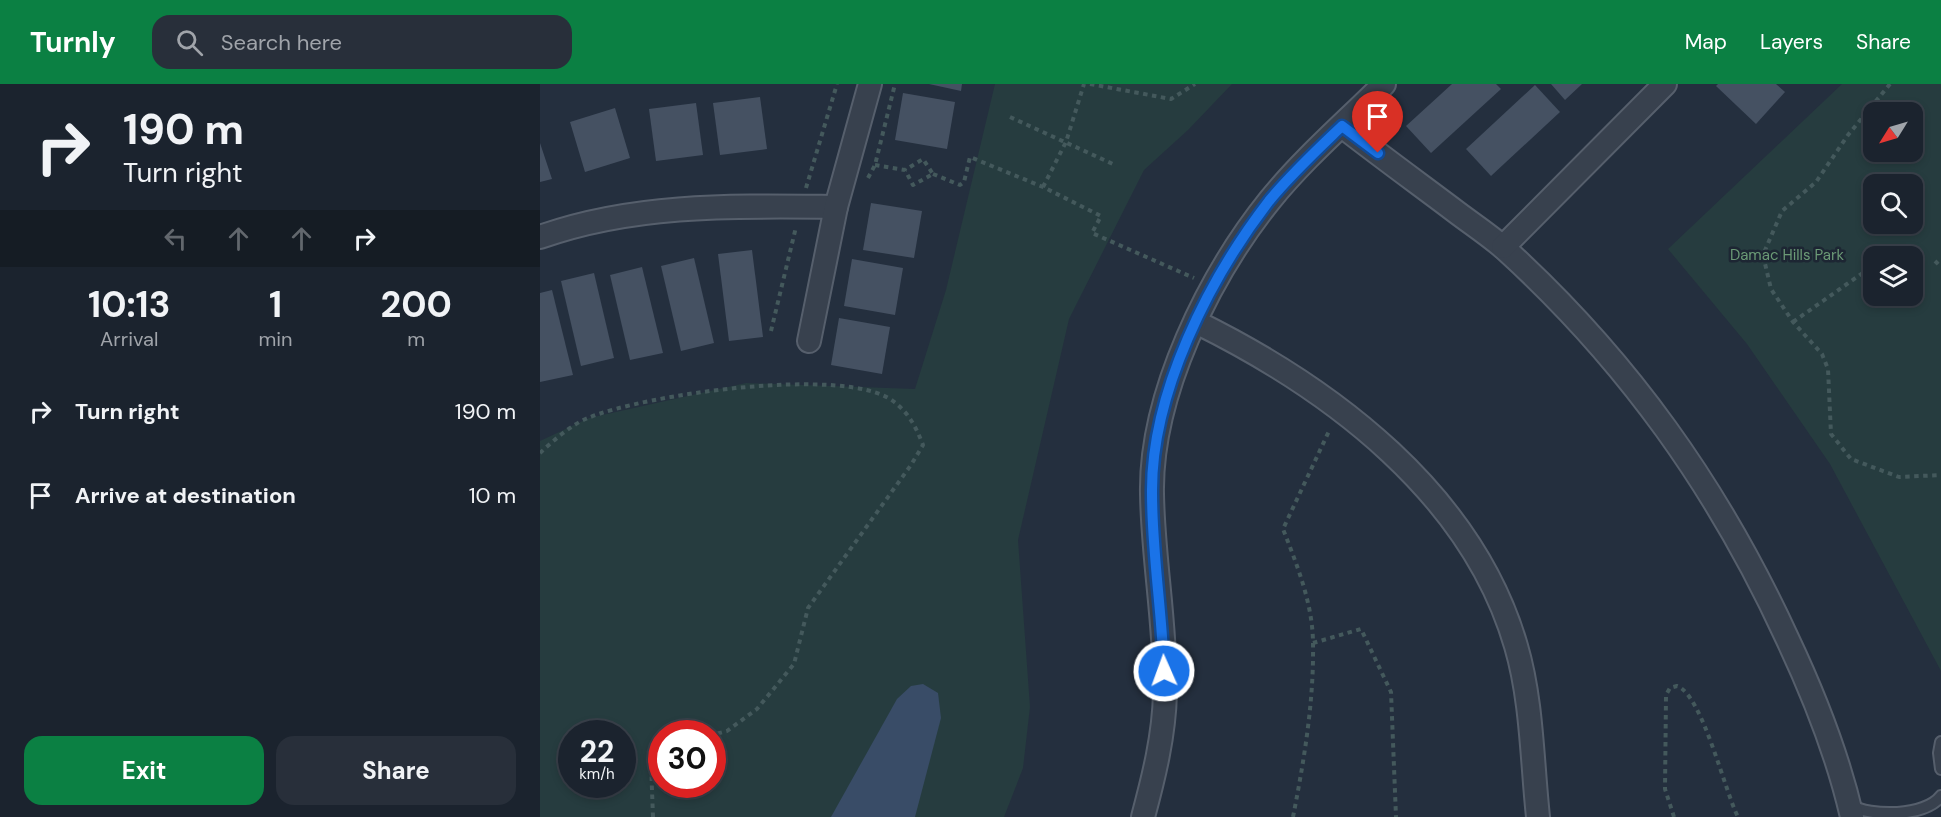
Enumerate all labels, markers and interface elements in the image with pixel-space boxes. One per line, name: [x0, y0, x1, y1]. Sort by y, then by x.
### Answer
search box: [152, 15, 572, 69]
text: Turnly: [30, 24, 116, 61]
icon: search: [173, 26, 206, 59]
text: Search here: [221, 28, 342, 57]
text: Map: [1685, 28, 1727, 56]
text: Layers: [1760, 28, 1823, 56]
text: Share: [1856, 28, 1911, 56]
pin: [1352, 91, 1403, 153]
icon: arrive: [1361, 100, 1394, 133]
text: 190 m: [123, 102, 244, 157]
north arrow: [1863, 102, 1923, 162]
map controls: [1863, 102, 1923, 306]
icon: right: [24, 108, 102, 186]
text: Turn right: [123, 155, 243, 190]
button: search: [1863, 174, 1923, 234]
icon: left: [159, 222, 192, 255]
icon: ahead: [222, 222, 255, 255]
icon: ahead: [285, 222, 318, 255]
icon: right: [348, 222, 381, 255]
park label: Damac Hills Park: [1730, 245, 1845, 265]
button: layers: [1863, 246, 1923, 306]
text: 10:13: [88, 281, 170, 328]
text: 1: [269, 281, 282, 328]
text: 200: [381, 281, 452, 328]
text: Arrival: [100, 326, 158, 352]
text: min: [258, 326, 293, 352]
text: m: [407, 326, 425, 352]
icon: right: [24, 395, 57, 428]
text: Turn right: [75, 397, 180, 426]
text: 190 m: [455, 397, 516, 426]
icon: arrive: [24, 479, 57, 512]
text: Arrive at destination: [75, 481, 296, 510]
text: 10 m: [469, 481, 516, 510]
position arrow: [1132, 639, 1196, 703]
speed limit sign: 30: [648, 720, 726, 798]
text: 22: [580, 732, 614, 771]
button: Exit: [24, 736, 264, 805]
button: Share: [276, 736, 516, 805]
text: km/h: [579, 764, 615, 784]

